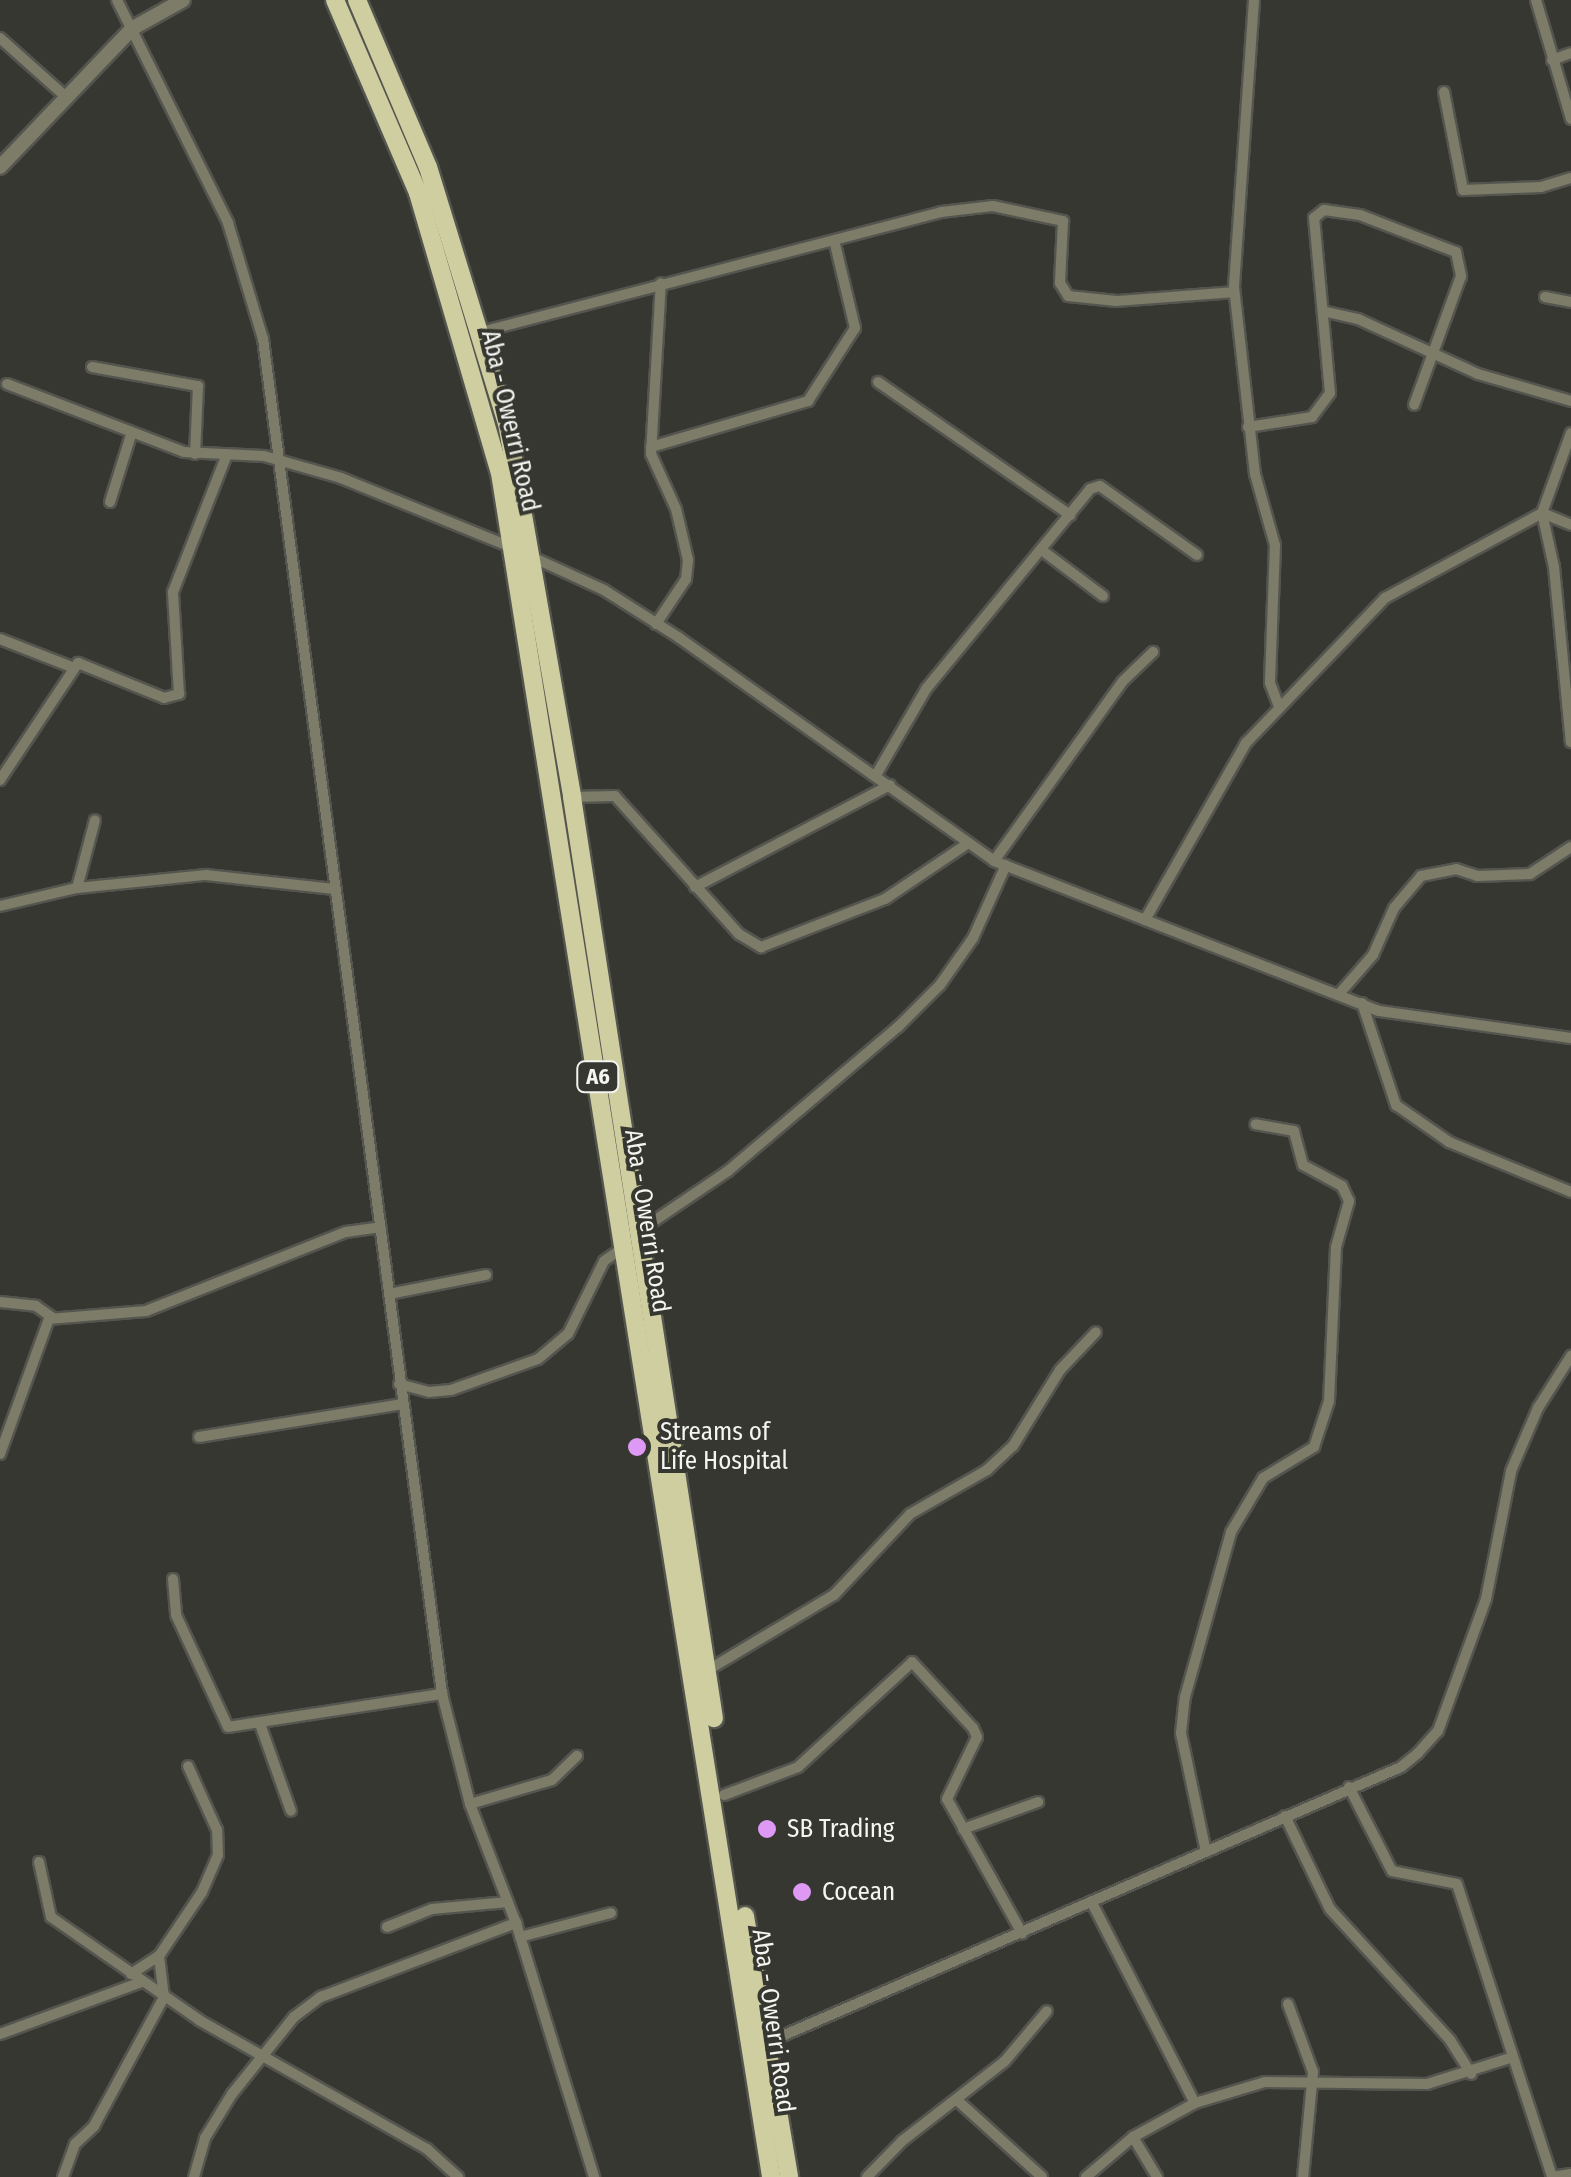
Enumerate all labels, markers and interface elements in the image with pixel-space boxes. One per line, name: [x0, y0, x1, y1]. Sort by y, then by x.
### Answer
street label: Aba - Owerri Road: [475, 327, 545, 515]
road number: A6: [576, 1060, 620, 1094]
street label: Aba - Owerri Road: [618, 1127, 676, 1315]
place label: Streams of Life Hospital: [660, 1418, 788, 1477]
marker: Streams of Life Hospital: [624, 1434, 650, 1460]
place label: SB Trading: [787, 1814, 895, 1844]
marker: SB Trading: [756, 1818, 778, 1840]
place label: Cocean: [822, 1877, 895, 1907]
marker: Cocean: [791, 1881, 813, 1903]
street label: Aba - Owerri Road: [745, 1927, 801, 2115]

